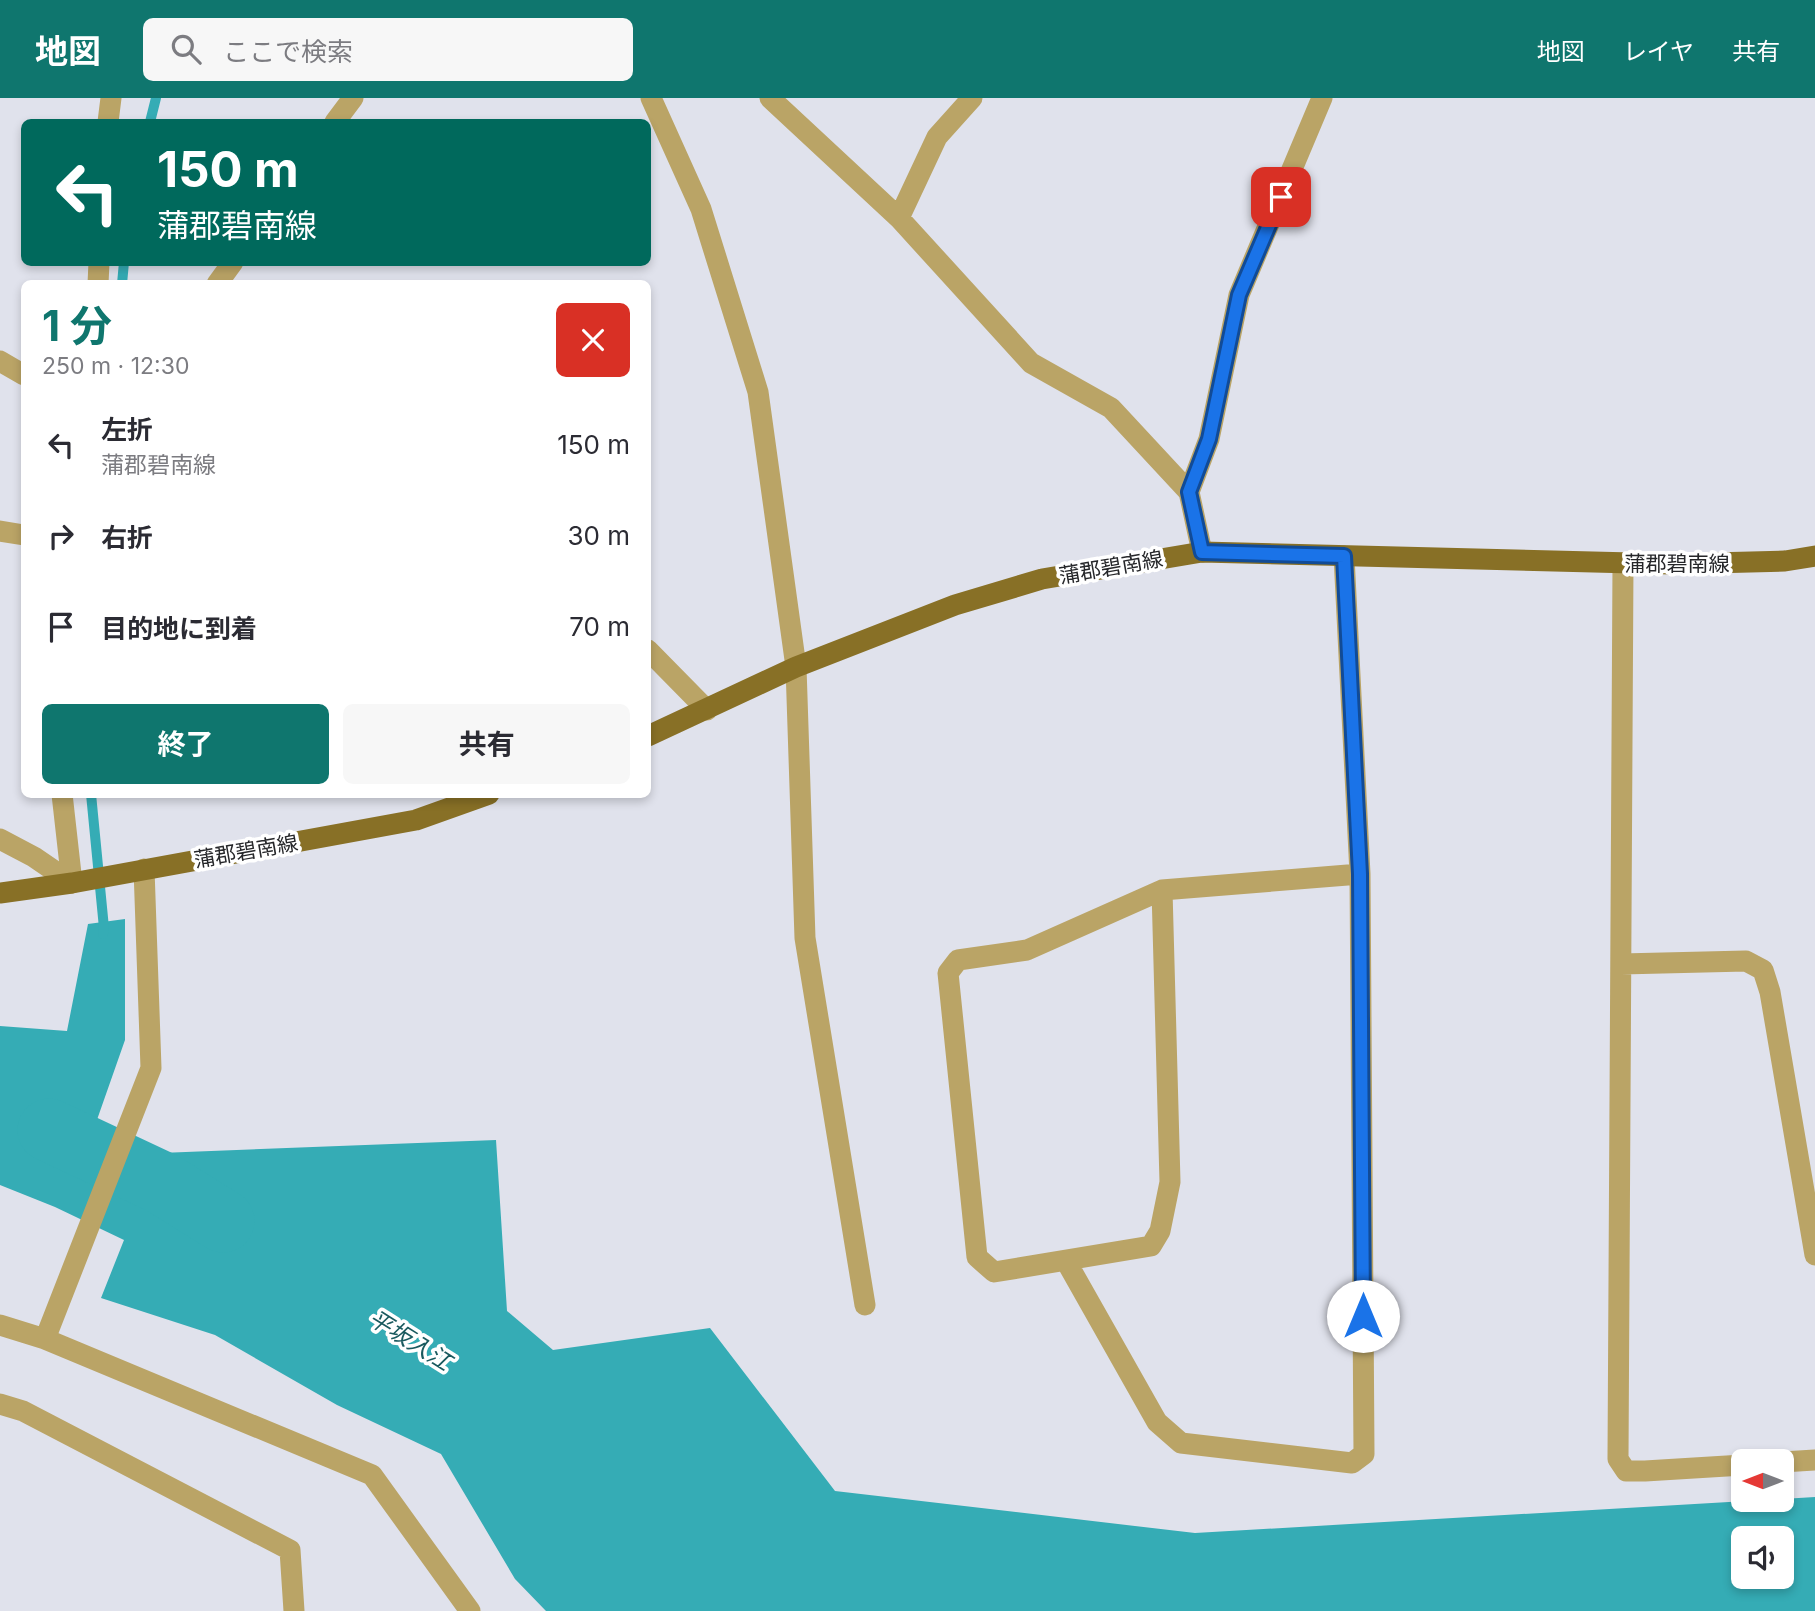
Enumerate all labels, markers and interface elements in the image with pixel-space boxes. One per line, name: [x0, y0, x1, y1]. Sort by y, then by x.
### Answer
search box: [143, 18, 633, 81]
icon: search: [167, 30, 205, 68]
text: 地図: [35, 31, 101, 71]
text: ここで検索: [223, 36, 353, 67]
text: 地図: [1537, 37, 1585, 66]
text: レイヤ: [1623, 37, 1694, 66]
text: 共有: [1732, 37, 1780, 66]
text: 150 m: [157, 140, 299, 199]
icon: left: [42, 147, 133, 238]
pin: [1251, 167, 1311, 227]
icon: arrive: [1262, 178, 1300, 216]
text: 蒲郡碧南線: [157, 206, 317, 245]
text: 1 分: [42, 300, 112, 351]
button: close: [556, 303, 630, 377]
text: 250 m · 12:30: [42, 352, 189, 380]
text: 左折: [101, 414, 153, 445]
icon: left: [42, 426, 80, 464]
text: 150 m: [557, 429, 630, 460]
text: 蒲郡碧南線: [101, 451, 216, 479]
icon: right: [42, 517, 80, 555]
text: 30 m: [567, 520, 630, 551]
text: 右折: [101, 522, 153, 553]
street label: 蒲郡碧南線: [1057, 546, 1165, 588]
street label: 蒲郡碧南線: [1625, 551, 1730, 576]
icon: arrive: [42, 608, 80, 646]
text: 70 m: [569, 611, 630, 642]
text: 目的地に到着: [101, 613, 257, 644]
button: 終了: [42, 704, 329, 784]
button: 共有: [343, 704, 630, 784]
street label: 蒲郡碧南線: [192, 830, 300, 872]
position arrow: [1326, 1279, 1400, 1353]
water label: 平坂入江: [364, 1304, 459, 1378]
north arrow: [1731, 1449, 1794, 1512]
map controls: [1731, 1449, 1794, 1589]
button: sound: [1731, 1526, 1794, 1589]

